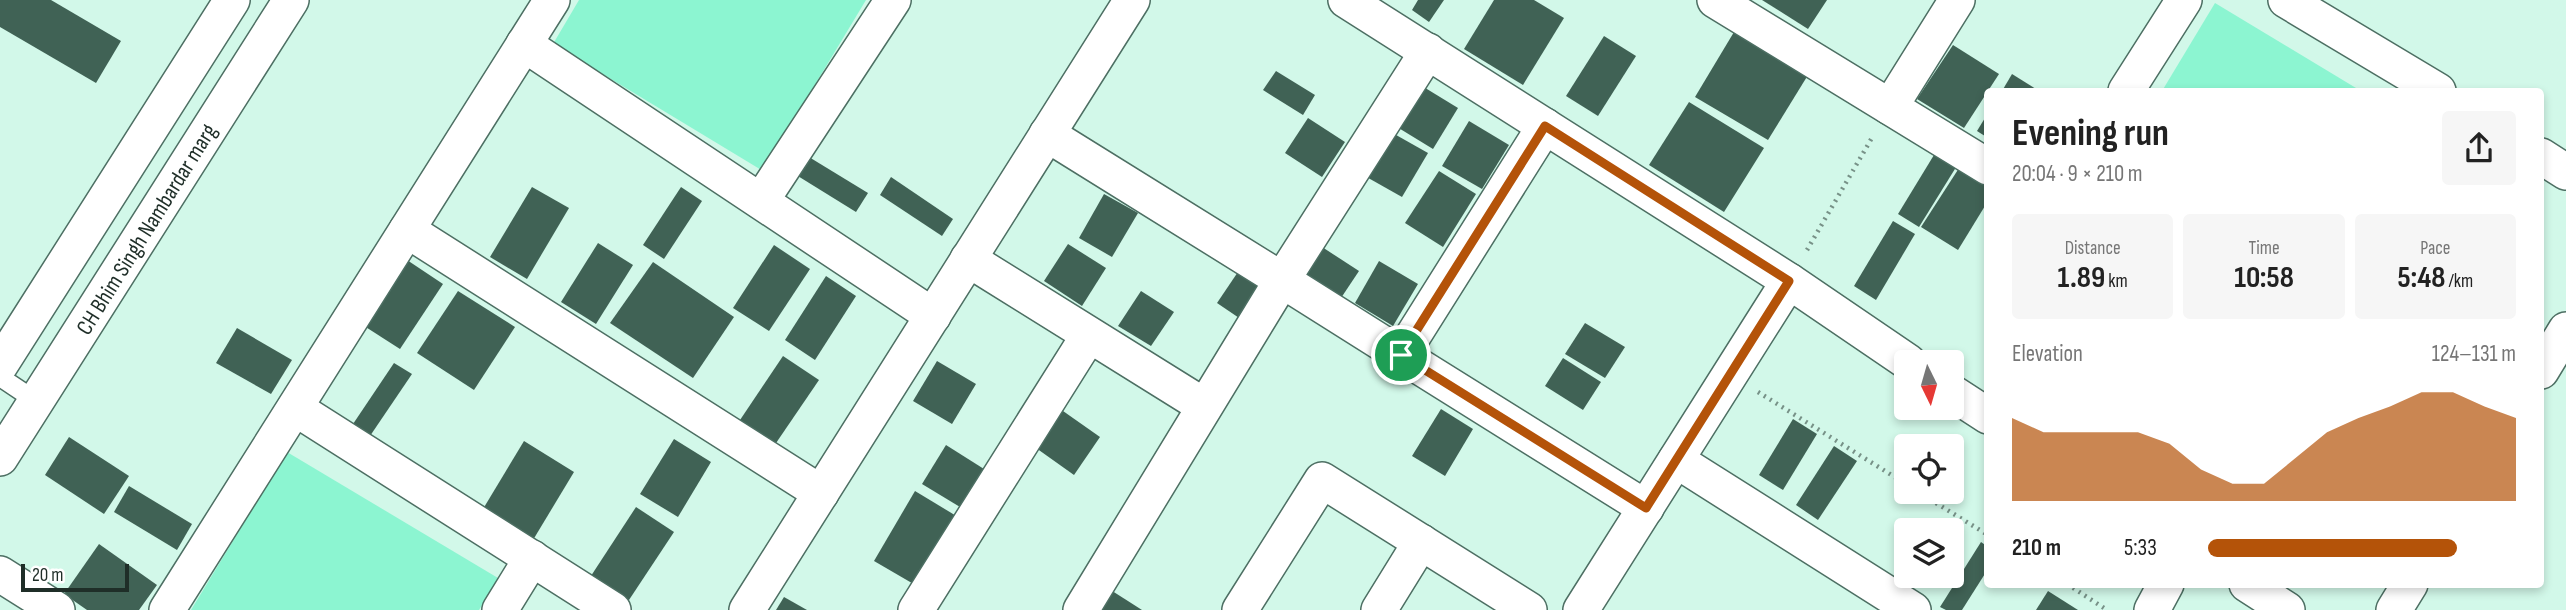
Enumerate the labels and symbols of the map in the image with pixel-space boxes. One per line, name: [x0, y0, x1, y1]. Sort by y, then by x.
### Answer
street label: CH Bhim Singh Nambardar marg: [70, 119, 223, 340]
pin: [1371, 325, 1431, 385]
north arrow: [1894, 350, 1964, 420]
scale bar: [21, 561, 130, 593]

